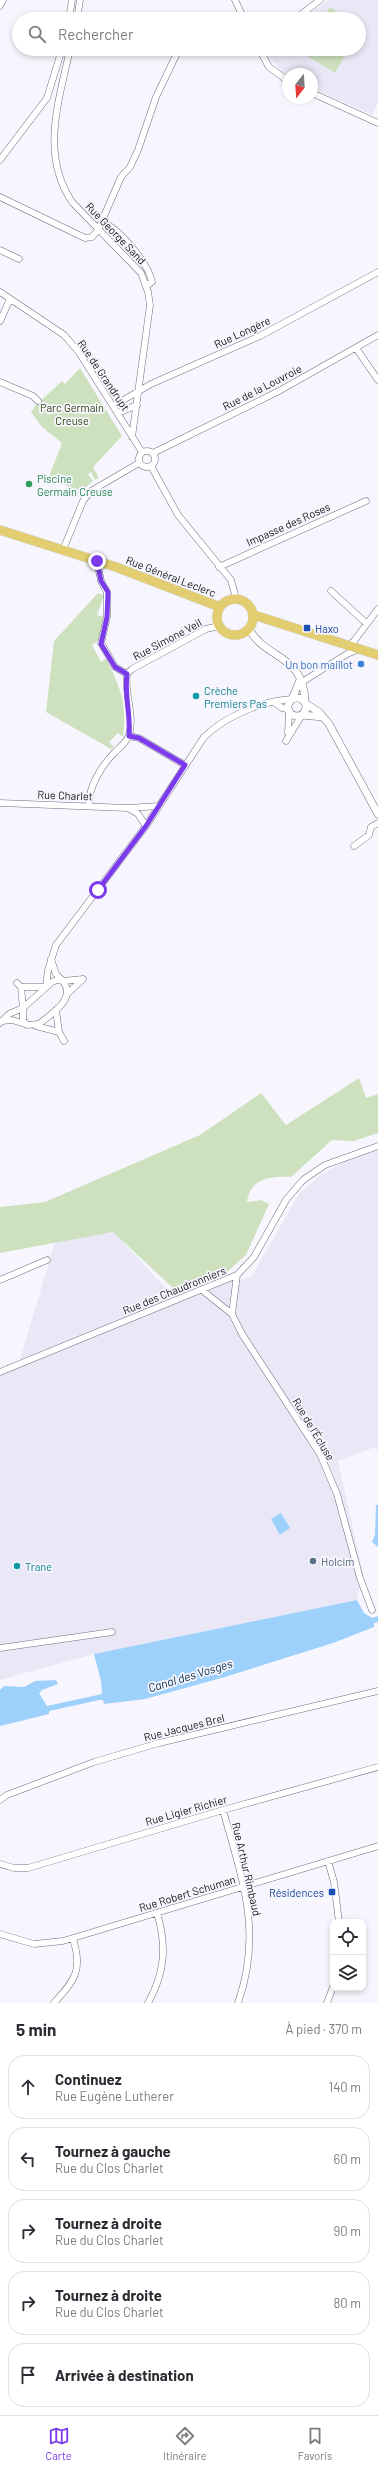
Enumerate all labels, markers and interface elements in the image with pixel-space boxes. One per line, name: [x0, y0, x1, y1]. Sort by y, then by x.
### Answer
search box: [12, 12, 366, 56]
icon: search: [26, 23, 48, 45]
text: Rechercher: [58, 25, 134, 43]
north arrow: [282, 68, 318, 104]
street label: Rue George Sand: [83, 199, 149, 267]
street label: Rue Longère: [212, 313, 272, 351]
street label: Rue de Grandrupt: [75, 337, 133, 413]
street label: Rue de la Louvroie: [220, 361, 304, 413]
park label: Parc Germain Creuse: [40, 401, 104, 427]
place label: Piscine Germain Creuse: [37, 472, 113, 498]
marker: Piscine Germain Creuse: [24, 479, 34, 489]
street label: Impasse des Roses: [244, 500, 332, 548]
route end: [88, 552, 106, 570]
street label: Rue Général Leclerc: [124, 553, 218, 599]
street label: Rue Simone Veil: [130, 615, 204, 663]
place label: Haxo: [315, 622, 339, 635]
marker: Haxo: [302, 623, 312, 633]
place label: Un bon maillot: [285, 658, 353, 671]
marker: Un bon maillot: [356, 659, 366, 669]
place label: Crèche Premiers Pas: [204, 684, 267, 710]
marker: Crèche Premiers Pas: [191, 691, 201, 701]
street label: Rue Charlet: [37, 788, 93, 802]
route start: [89, 881, 107, 899]
street label: Rue des Chaudronniers: [121, 1263, 227, 1317]
street label: Rue de l'Écluse: [290, 1395, 338, 1463]
place label: Holcim: [321, 1555, 354, 1568]
marker: Holcim: [308, 1556, 318, 1566]
place label: Trane: [25, 1560, 52, 1573]
marker: Trane: [12, 1561, 22, 1571]
water label: Canal des Vosges: [146, 1655, 234, 1694]
street label: Rue Jacques Brel: [142, 1711, 226, 1743]
street label: Rue Ligier Richier: [144, 1792, 228, 1828]
street label: Rue Arthur Rimbaud: [230, 1821, 264, 1917]
street label: Rue Robert Schuman: [137, 1872, 237, 1914]
place label: Résidences: [269, 1886, 324, 1899]
marker: Résidences: [327, 1887, 337, 1897]
map controls: [330, 1919, 366, 1991]
button: locate: [330, 1919, 366, 1955]
button: layers: [330, 1955, 366, 1991]
text: 5 min: [16, 2019, 56, 2039]
text: À pied · 370 m: [286, 2021, 362, 2037]
text: Continuez: [55, 2070, 122, 2088]
icon: ahead: [17, 2076, 39, 2098]
text: 140 m: [329, 2079, 361, 2095]
text: Rue Eugène Lutherer: [55, 2088, 174, 2104]
text: Tournez à gauche: [55, 2142, 171, 2160]
icon: left: [17, 2148, 39, 2170]
text: 60 m: [334, 2151, 361, 2167]
text: Rue du Clos Charlet: [55, 2160, 164, 2176]
text: Tournez à droite: [55, 2214, 162, 2232]
icon: right: [17, 2220, 39, 2242]
text: 90 m: [334, 2223, 361, 2239]
text: Rue du Clos Charlet: [55, 2232, 164, 2248]
text: Tournez à droite: [55, 2286, 162, 2304]
icon: right: [17, 2292, 39, 2314]
text: 80 m: [334, 2295, 361, 2311]
text: Rue du Clos Charlet: [55, 2304, 164, 2320]
icon: arrive: [17, 2364, 39, 2386]
text: Arrivée à destination: [55, 2366, 194, 2384]
tab: Carte: [46, 2425, 72, 2462]
tab: Itinéraire: [163, 2425, 207, 2462]
tab: Favoris: [298, 2425, 332, 2462]

